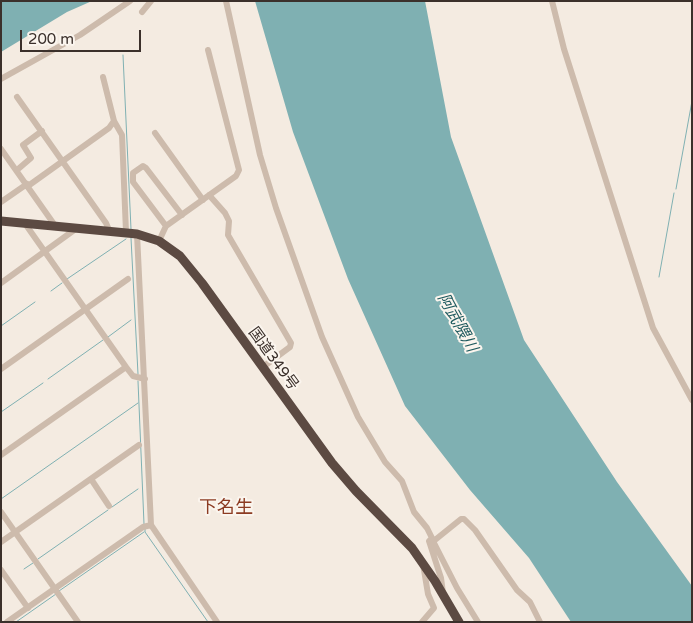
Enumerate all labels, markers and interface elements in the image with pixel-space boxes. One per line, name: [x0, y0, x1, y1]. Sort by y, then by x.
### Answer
scale bar: [22, 20, 144, 52]
text: 200 m: [28, 30, 74, 48]
water label: 阿武隈川: [433, 290, 481, 356]
street label: 国道349号: [244, 324, 302, 394]
district label: 下名生: [199, 497, 253, 519]

